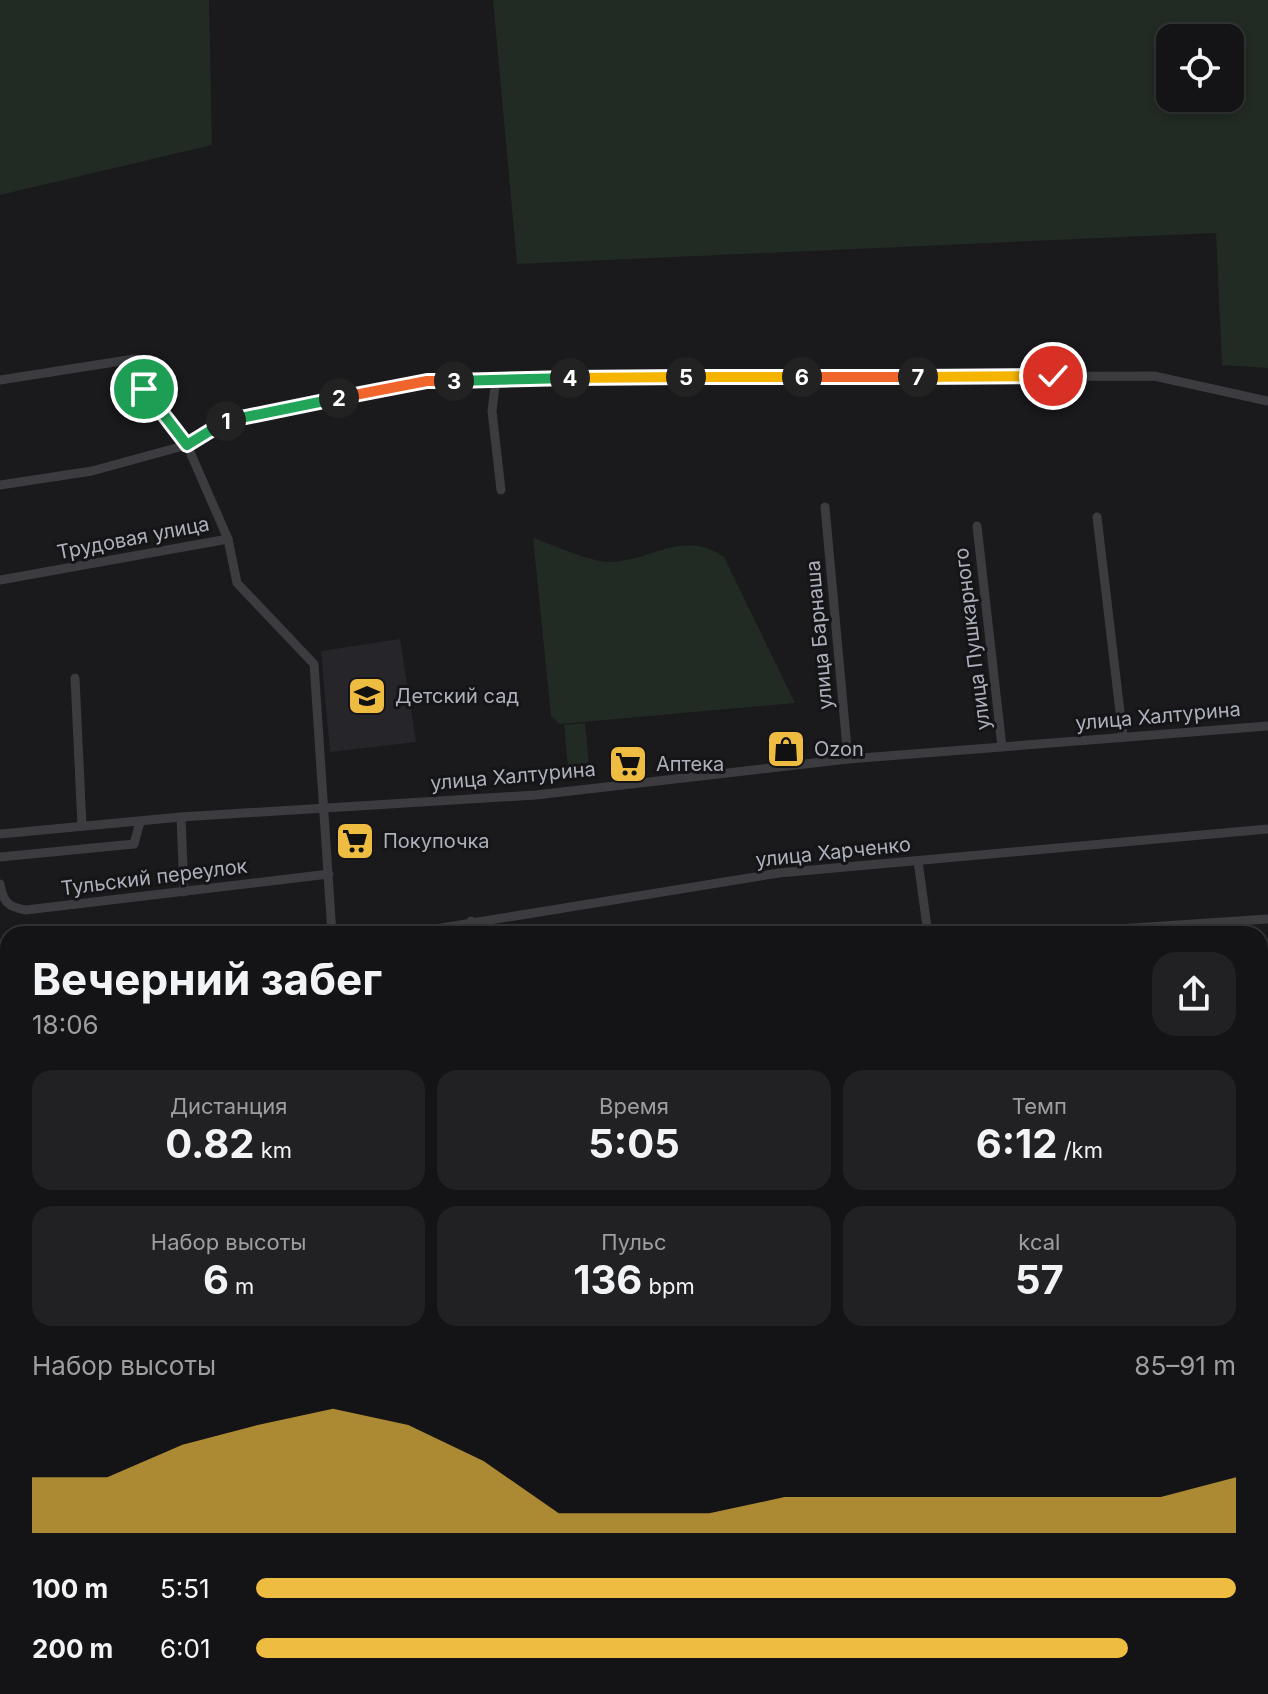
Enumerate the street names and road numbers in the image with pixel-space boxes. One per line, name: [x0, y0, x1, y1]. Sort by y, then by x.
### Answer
street label: Трудовая улица: [55, 511, 211, 565]
street label: улица Пушкарного: [949, 546, 995, 732]
street label: улица Барнаша: [801, 559, 837, 711]
street label: улица Халтурина: [1074, 697, 1242, 735]
street label: улица Халтурина: [429, 757, 597, 795]
street label: улица Харченко: [754, 832, 912, 872]
street label: Тульский переулок: [59, 854, 249, 900]

